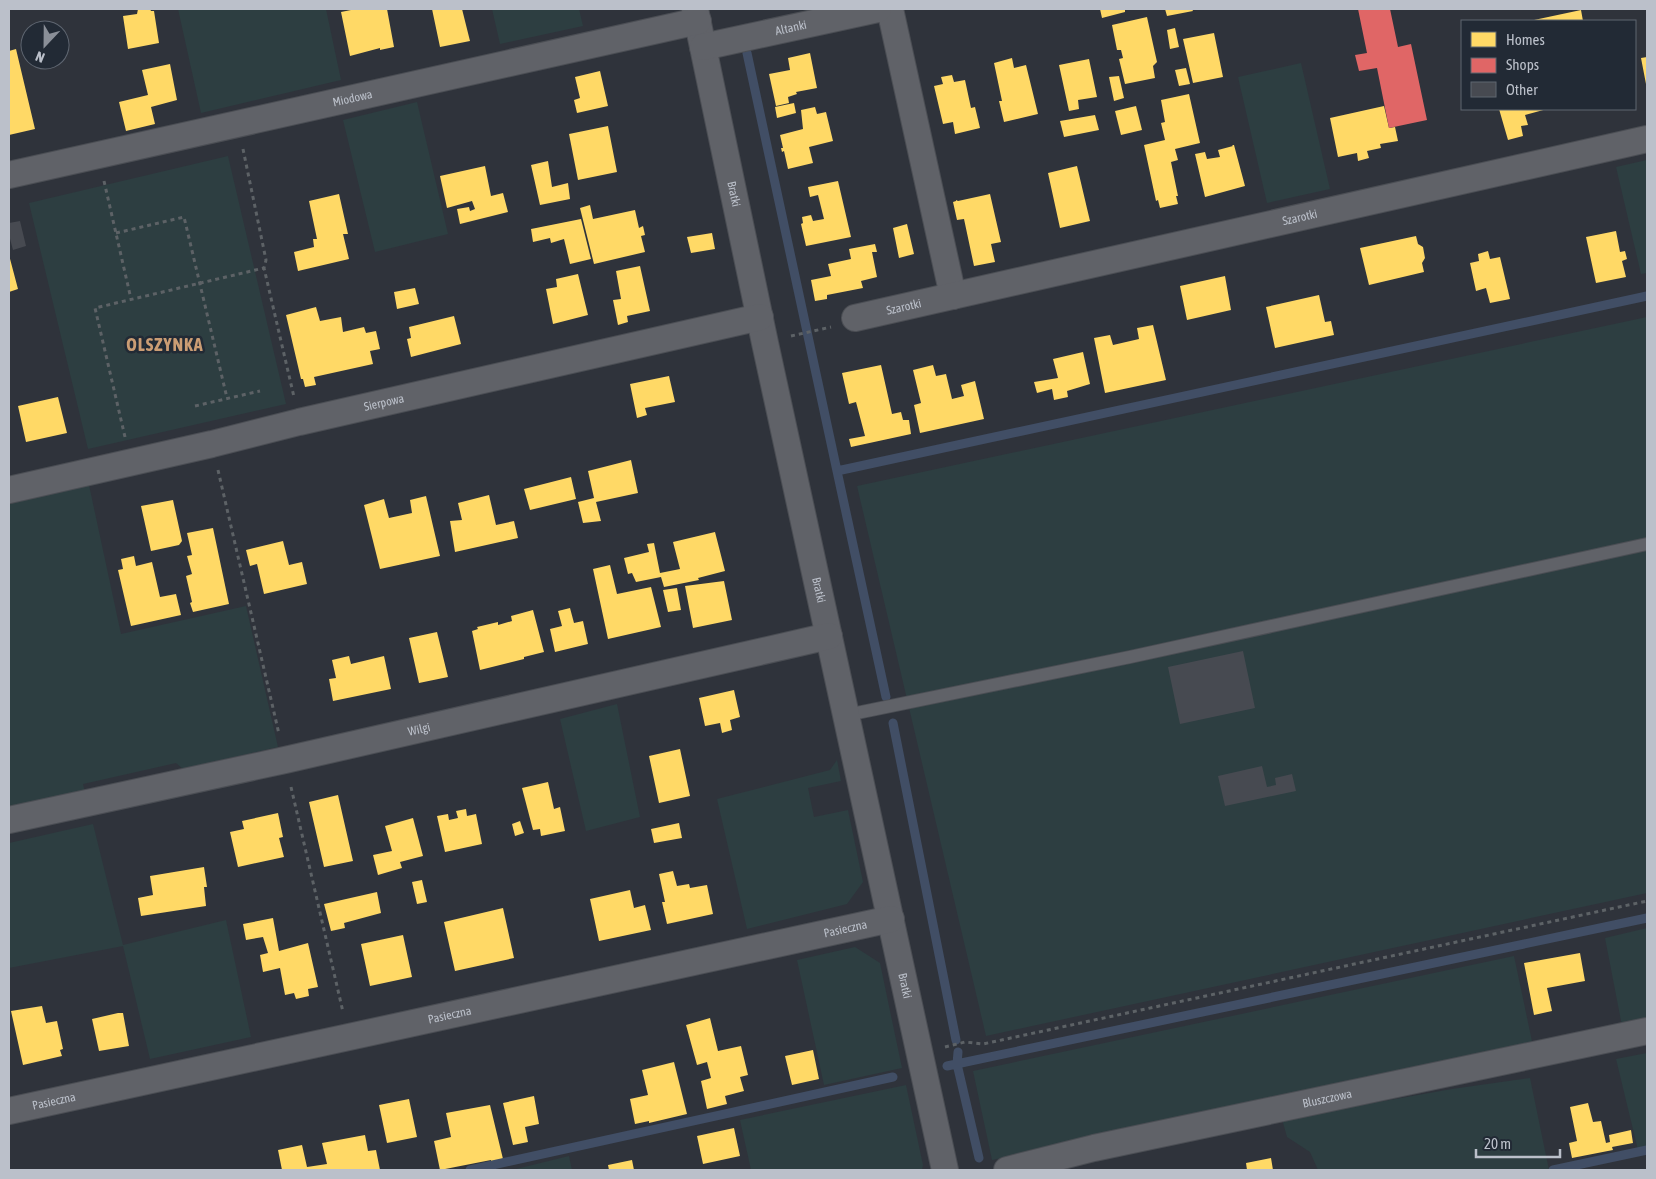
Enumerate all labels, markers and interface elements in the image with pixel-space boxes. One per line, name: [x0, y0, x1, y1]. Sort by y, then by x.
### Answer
street label: Altanki: [774, 18, 808, 38]
north arrow: [20, 20, 70, 70]
legend: [1461, 20, 1636, 110]
text: Homes: [1506, 31, 1545, 48]
text: N: [33, 48, 47, 66]
text: Shops: [1506, 56, 1539, 73]
text: Other: [1506, 81, 1538, 98]
street label: Miodowa: [331, 87, 374, 109]
street label: Bratki: [724, 180, 743, 208]
street label: Szarotki: [1281, 207, 1319, 228]
street label: Szarotki: [885, 296, 923, 318]
district label: OLSZYNKA: [126, 334, 204, 355]
street label: Sierpowa: [363, 391, 405, 414]
street label: Bratki: [809, 576, 828, 604]
street label: Wilgi: [407, 720, 432, 739]
street label: Pasieczna: [823, 917, 868, 940]
street label: Bratki: [895, 972, 914, 1000]
street label: Pasieczna: [427, 1004, 473, 1027]
street label: Bluszczowa: [1301, 1087, 1353, 1111]
street label: Pasieczna: [31, 1090, 77, 1113]
scale bar: [1476, 1126, 1560, 1158]
text: 20 m: [1484, 1135, 1511, 1152]

